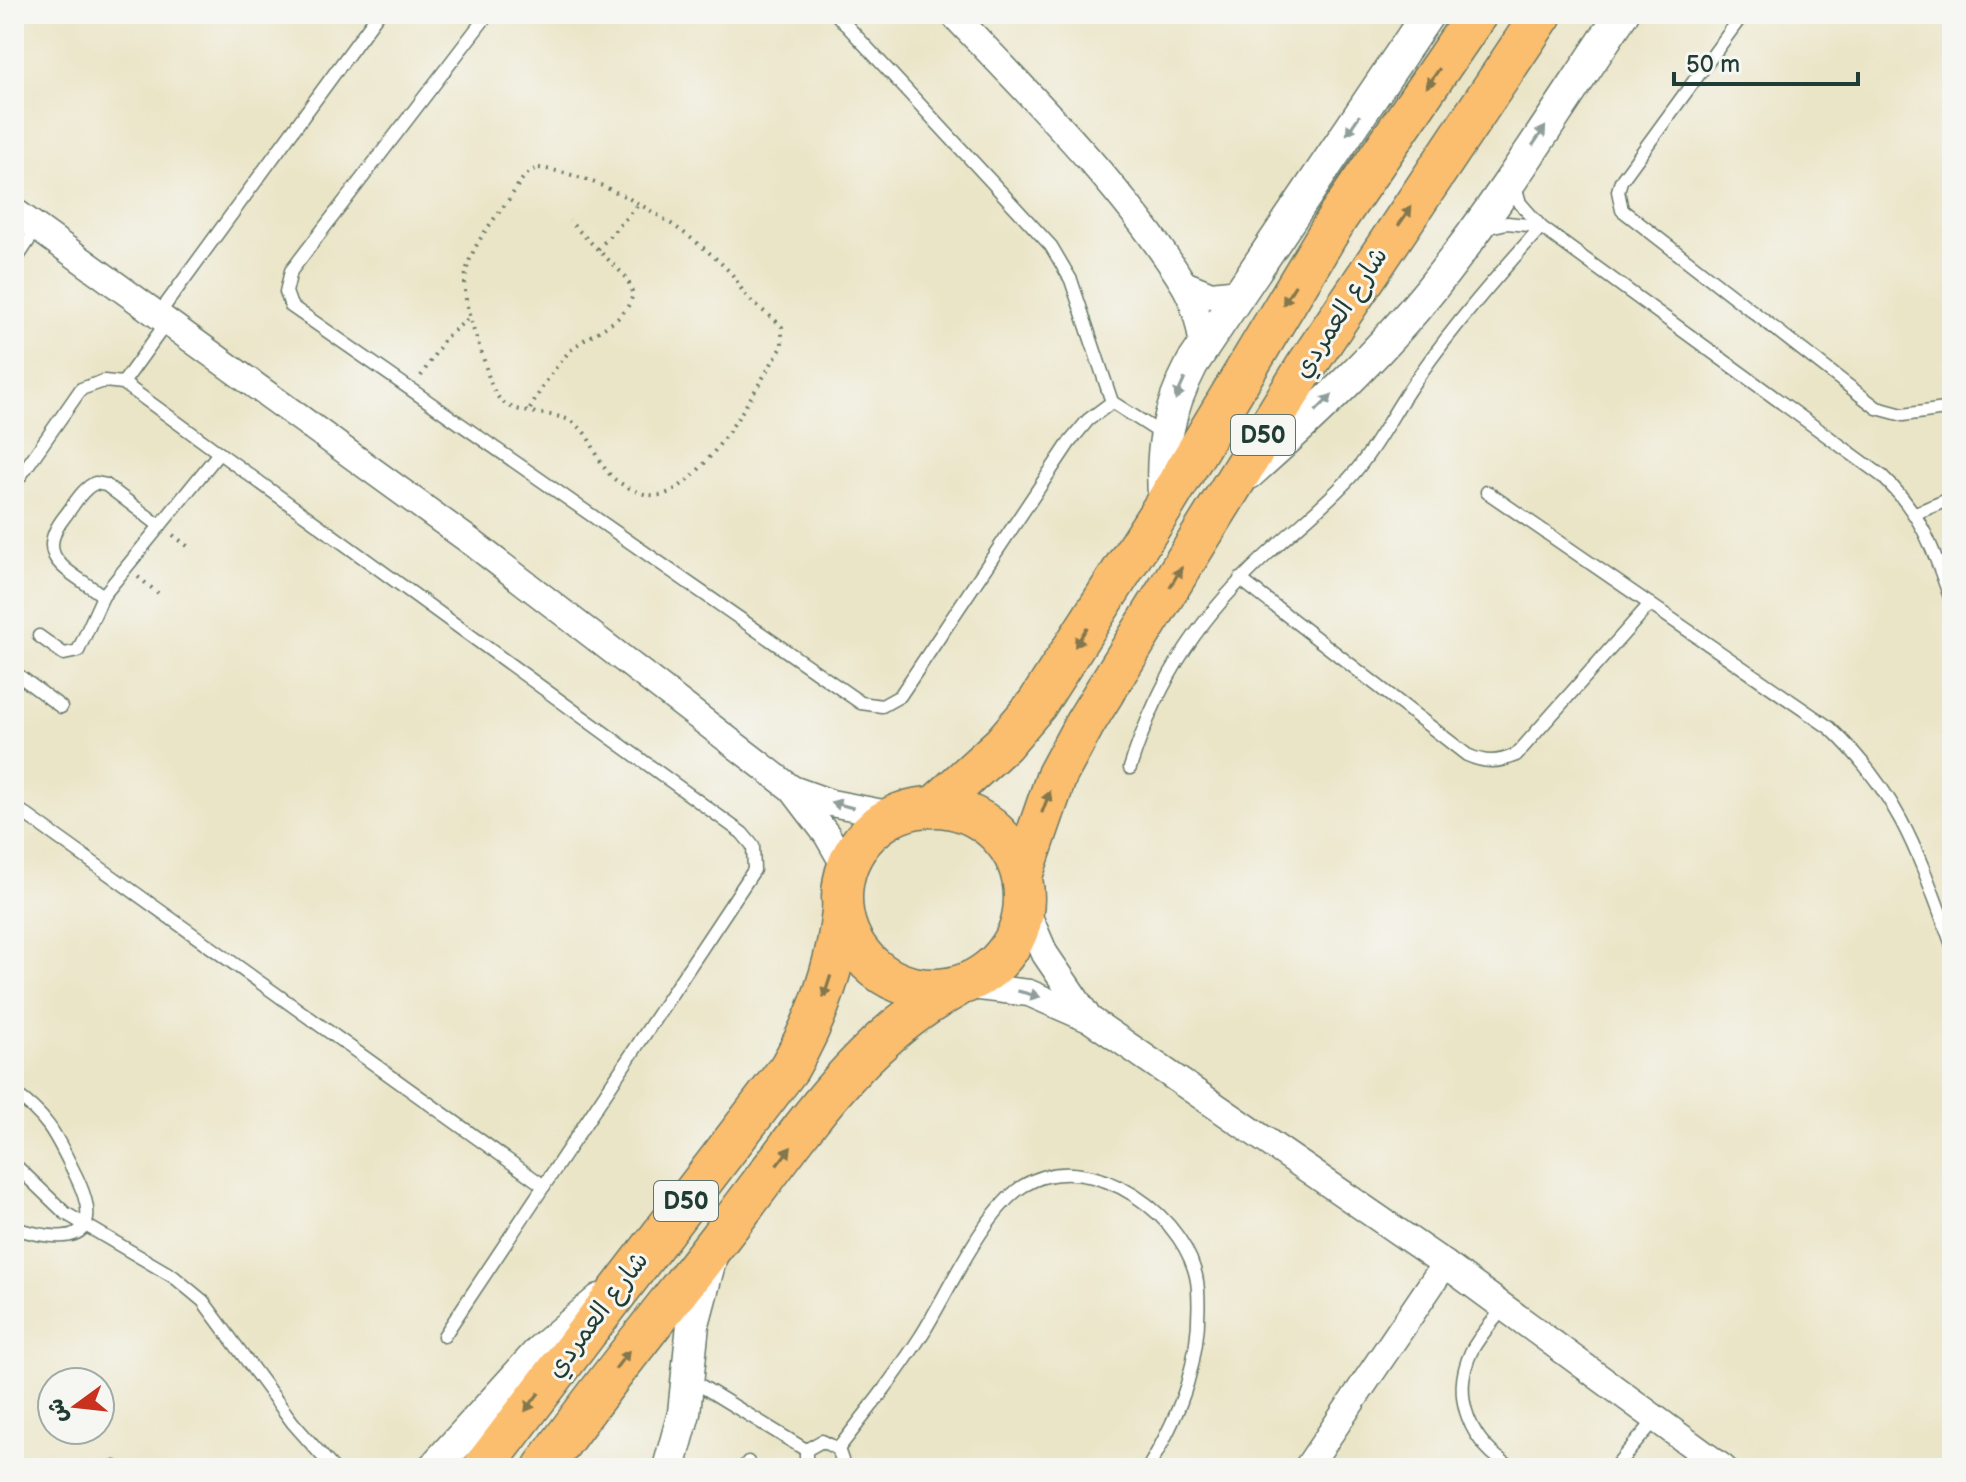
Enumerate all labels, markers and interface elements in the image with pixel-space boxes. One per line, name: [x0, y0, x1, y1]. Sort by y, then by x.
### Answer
scale bar: [1674, 36, 1858, 86]
text: 50 m: [1686, 50, 1740, 79]
one-way arrow: [1426, 68, 1441, 89]
one-way arrow: [1345, 114, 1360, 135]
one-way arrow: [1531, 125, 1546, 146]
one-way arrow: [1397, 205, 1412, 226]
street label: شارع العمردي: [1287, 242, 1397, 385]
one-way arrow: [1282, 284, 1296, 306]
one-way arrow: [1173, 377, 1186, 401]
one-way arrow: [1314, 394, 1333, 413]
road number: D50: [1231, 415, 1295, 455]
one-way arrow: [1168, 566, 1182, 588]
one-way arrow: [1074, 626, 1089, 647]
one-way arrow: [1040, 790, 1053, 814]
one-way arrow: [829, 799, 854, 811]
one-way arrow: [820, 975, 833, 999]
one-way arrow: [1017, 988, 1042, 1000]
one-way arrow: [775, 1146, 791, 1166]
road number: D50: [654, 1181, 718, 1221]
street label: شارع العمردي: [540, 1246, 657, 1385]
one-way arrow: [614, 1350, 630, 1371]
north arrow: [36, 1366, 116, 1446]
one-way arrow: [524, 1392, 540, 1413]
text: ش: [42, 1396, 74, 1426]

